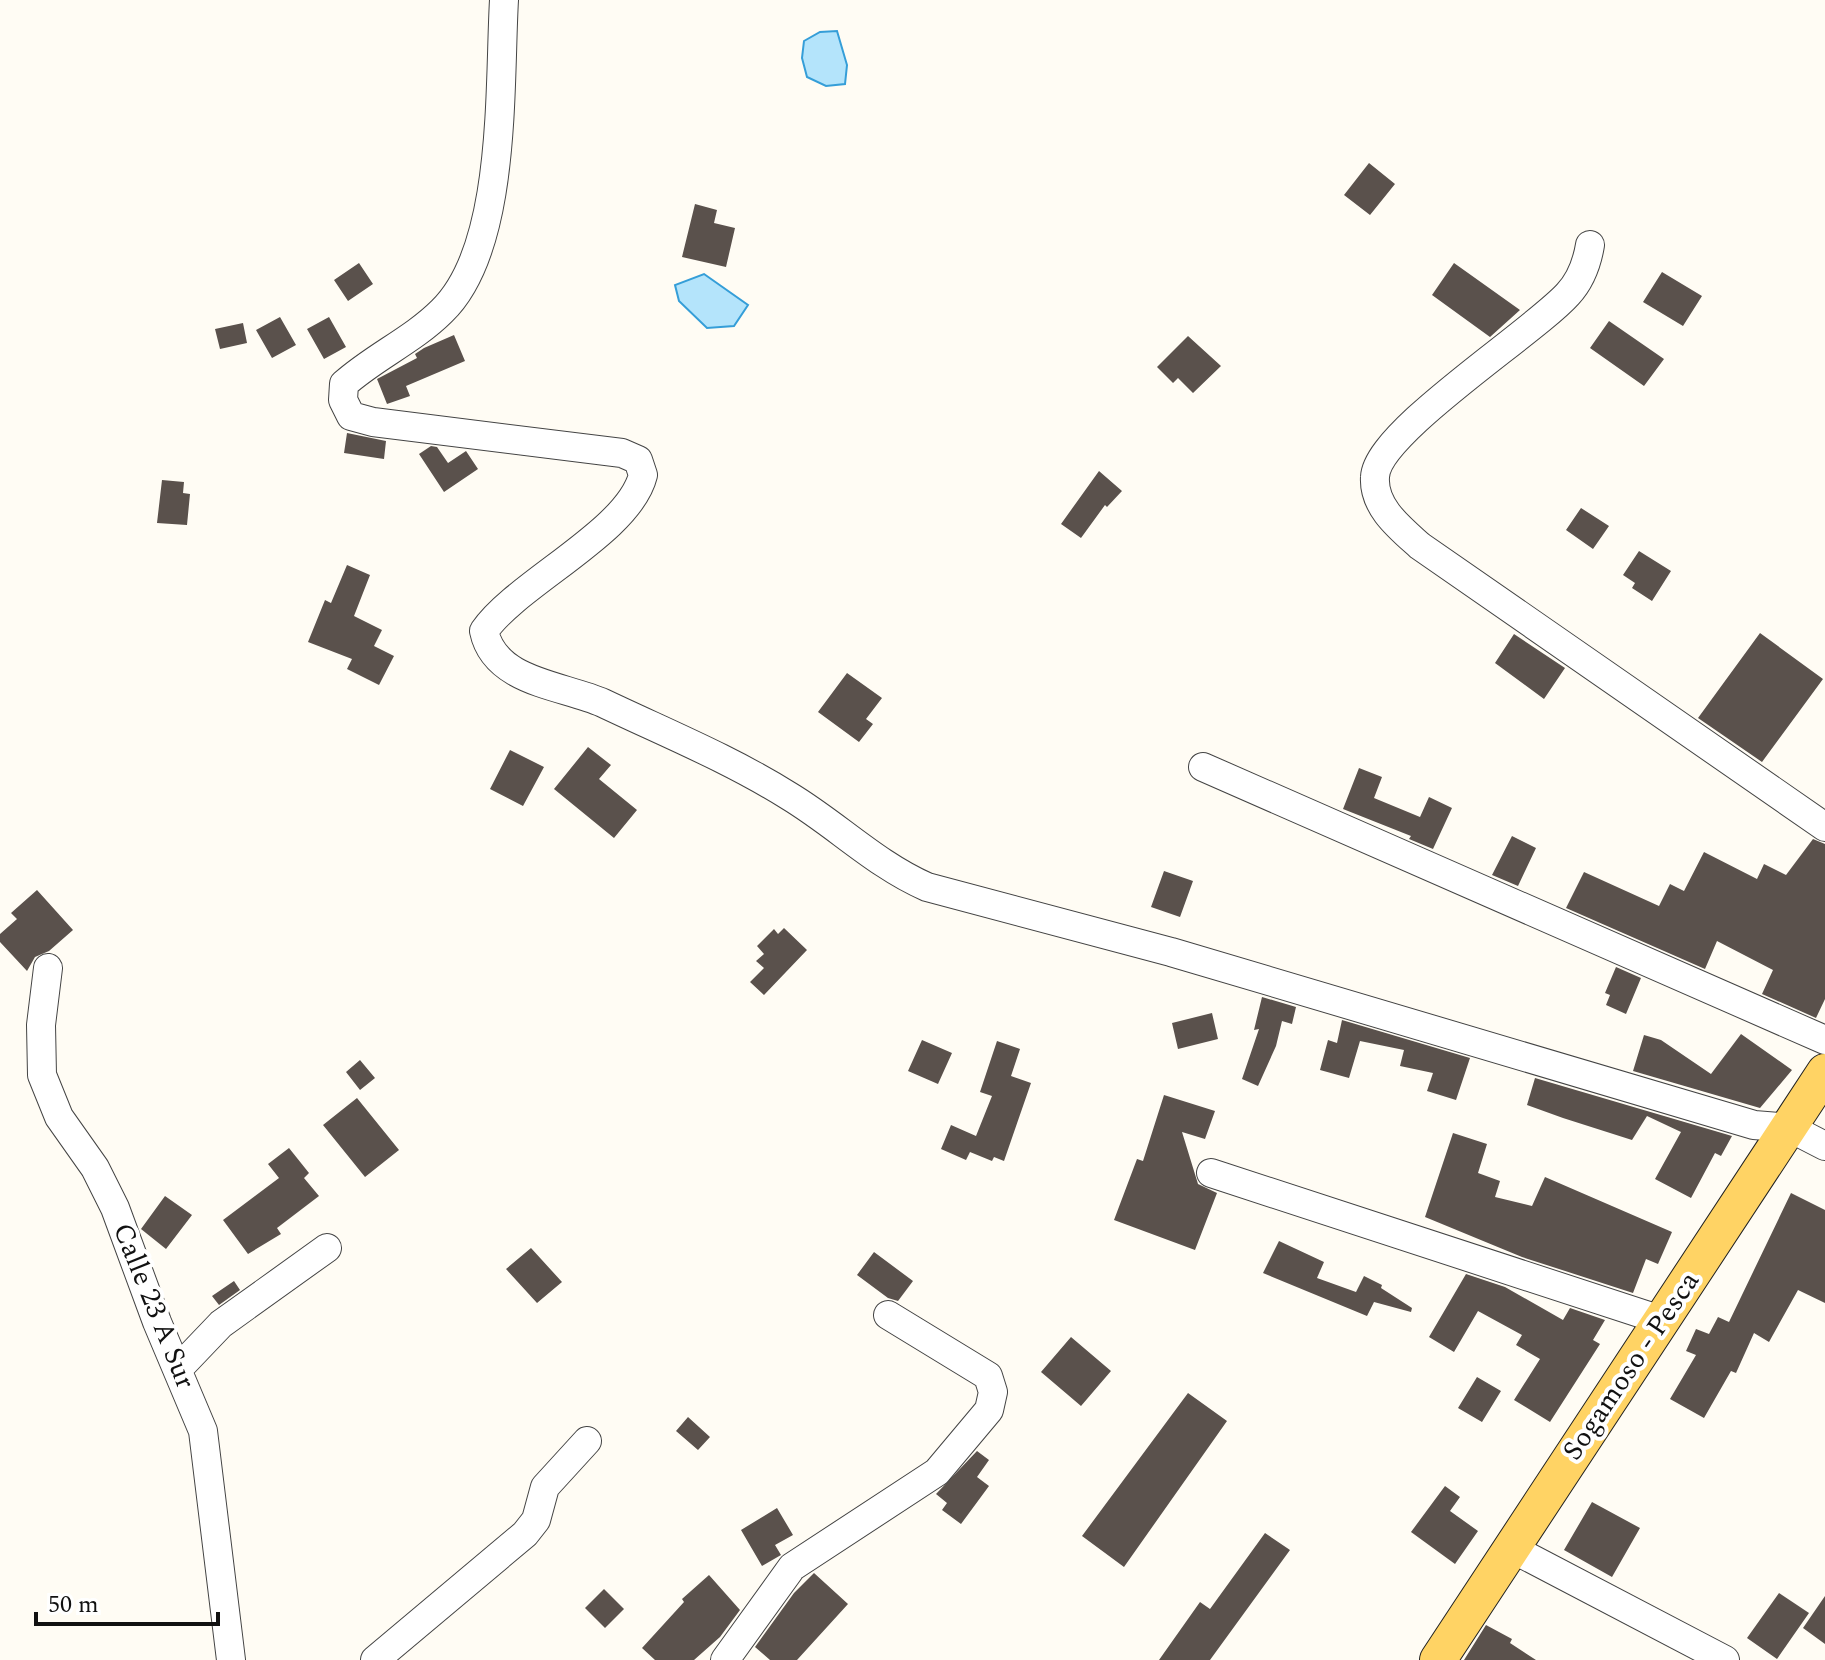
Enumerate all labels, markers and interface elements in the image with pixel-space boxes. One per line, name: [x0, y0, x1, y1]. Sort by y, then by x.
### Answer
street label: Calle 23 A Sur: [101, 1217, 207, 1395]
street label: Sogamoso - Pesca: [1552, 1262, 1711, 1469]
scale bar: [36, 1576, 218, 1626]
text: 50 m: [48, 1587, 99, 1623]

